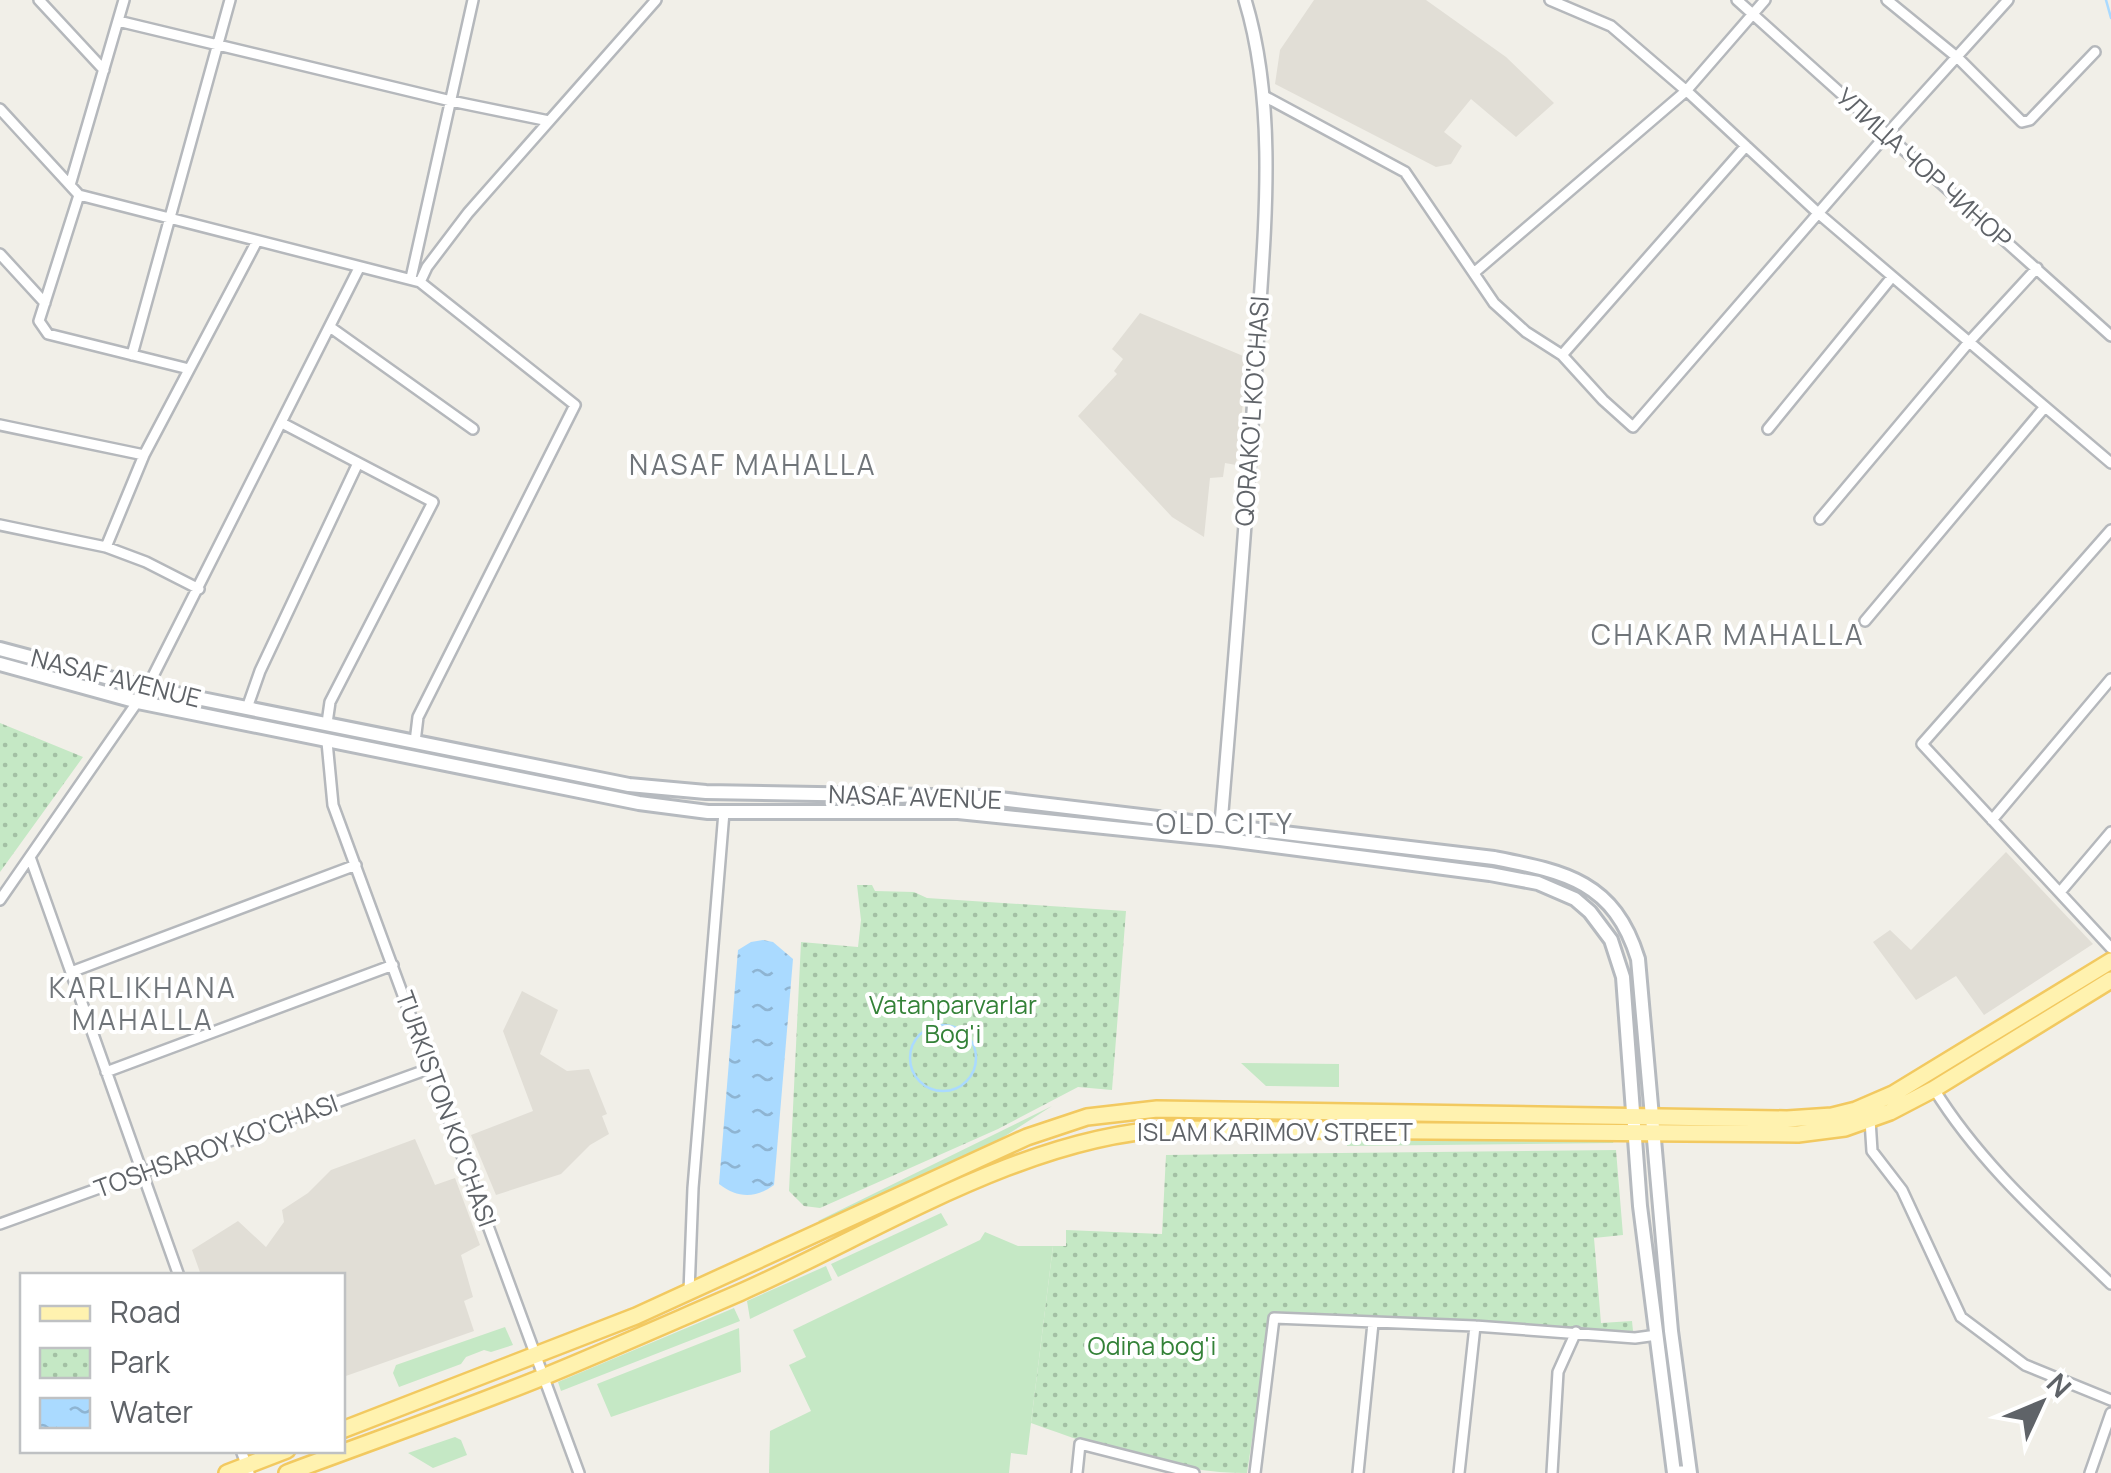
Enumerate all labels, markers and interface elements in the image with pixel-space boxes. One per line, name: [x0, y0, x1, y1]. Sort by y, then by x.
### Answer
street label: УЛИЦА ЧОР ЧИНОР: [1829, 79, 2020, 256]
street label: QORAKO'L KO'CHASI: [1226, 295, 1277, 527]
district label: NASAF MAHALLA: [629, 445, 877, 483]
district label: CHAKAR MAHALLA: [1591, 615, 1865, 653]
street label: NASAF AVENUE: [28, 640, 205, 715]
street label: NASAF AVENUE: [828, 776, 1002, 817]
district label: OLD CITY: [1156, 804, 1294, 842]
district label: KARLIKHANA MAHALLA: [49, 968, 237, 1038]
street label: TURKISTON KO'CHASI: [388, 986, 505, 1232]
park label: Vatanparvarlar Bog'i: [869, 987, 1037, 1051]
street label: TOSHSAROY KO'CHASI: [89, 1085, 342, 1206]
street label: ISLAM KARIMOV STREET: [1137, 1114, 1413, 1149]
legend: [20, 1273, 345, 1453]
text: Road: [110, 1291, 181, 1332]
park label: Odina bog'i: [1088, 1328, 1216, 1363]
text: Park: [110, 1341, 171, 1382]
north arrow: [1991, 1353, 2091, 1453]
text: N: [2039, 1365, 2080, 1405]
text: Water: [110, 1391, 193, 1432]

